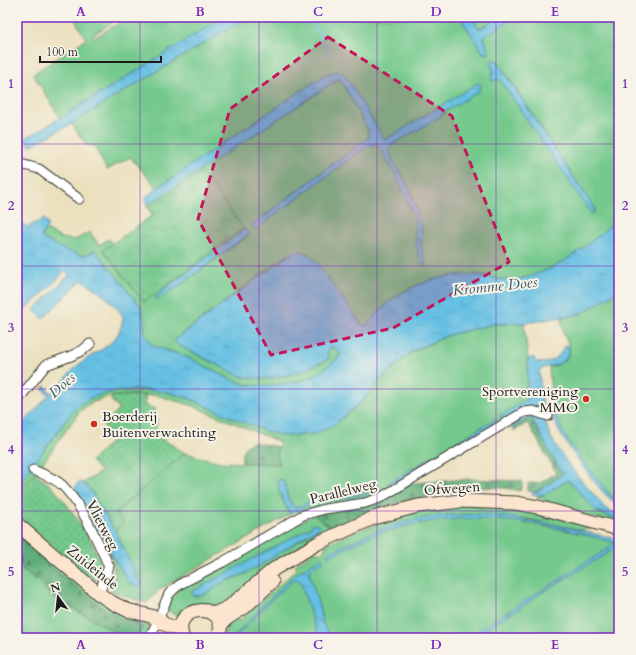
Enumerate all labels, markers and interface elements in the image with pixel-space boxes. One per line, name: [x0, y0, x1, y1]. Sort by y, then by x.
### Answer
text: A: [76, 3, 86, 21]
text: B: [195, 3, 205, 21]
text: C: [313, 3, 323, 21]
text: D: [430, 3, 442, 21]
text: E: [551, 3, 559, 21]
scale bar: [40, 38, 161, 64]
text: 100 m: [46, 44, 79, 60]
text: 1: [8, 75, 14, 93]
text: 1: [622, 75, 628, 93]
text: 2: [8, 197, 15, 215]
text: 2: [622, 197, 629, 215]
water label: Kromme Does: [452, 272, 538, 300]
text: 3: [8, 319, 15, 337]
text: 3: [622, 319, 629, 337]
water label: Does: [44, 368, 80, 402]
place label: Sportvereniging MMO: [482, 382, 578, 417]
marker: Sportvereniging MMO: [581, 394, 591, 404]
place label: Boerderij Buitenverwachting: [102, 407, 216, 442]
marker: Boerderij Buitenverwachting: [89, 419, 99, 429]
text: 4: [8, 441, 15, 459]
text: 4: [622, 441, 629, 459]
street label: Parallelweg: [308, 474, 379, 509]
street label: Ofwegen: [423, 477, 481, 500]
street label: Vlietweg: [81, 497, 124, 554]
street label: Zuideinde: [63, 541, 122, 594]
text: 5: [8, 563, 14, 581]
text: 5: [622, 563, 628, 581]
north arrow: [38, 577, 78, 617]
text: N: [49, 579, 63, 596]
text: A: [76, 636, 86, 654]
text: B: [195, 636, 205, 654]
text: C: [313, 636, 323, 654]
text: D: [430, 636, 442, 654]
text: E: [551, 636, 559, 654]

